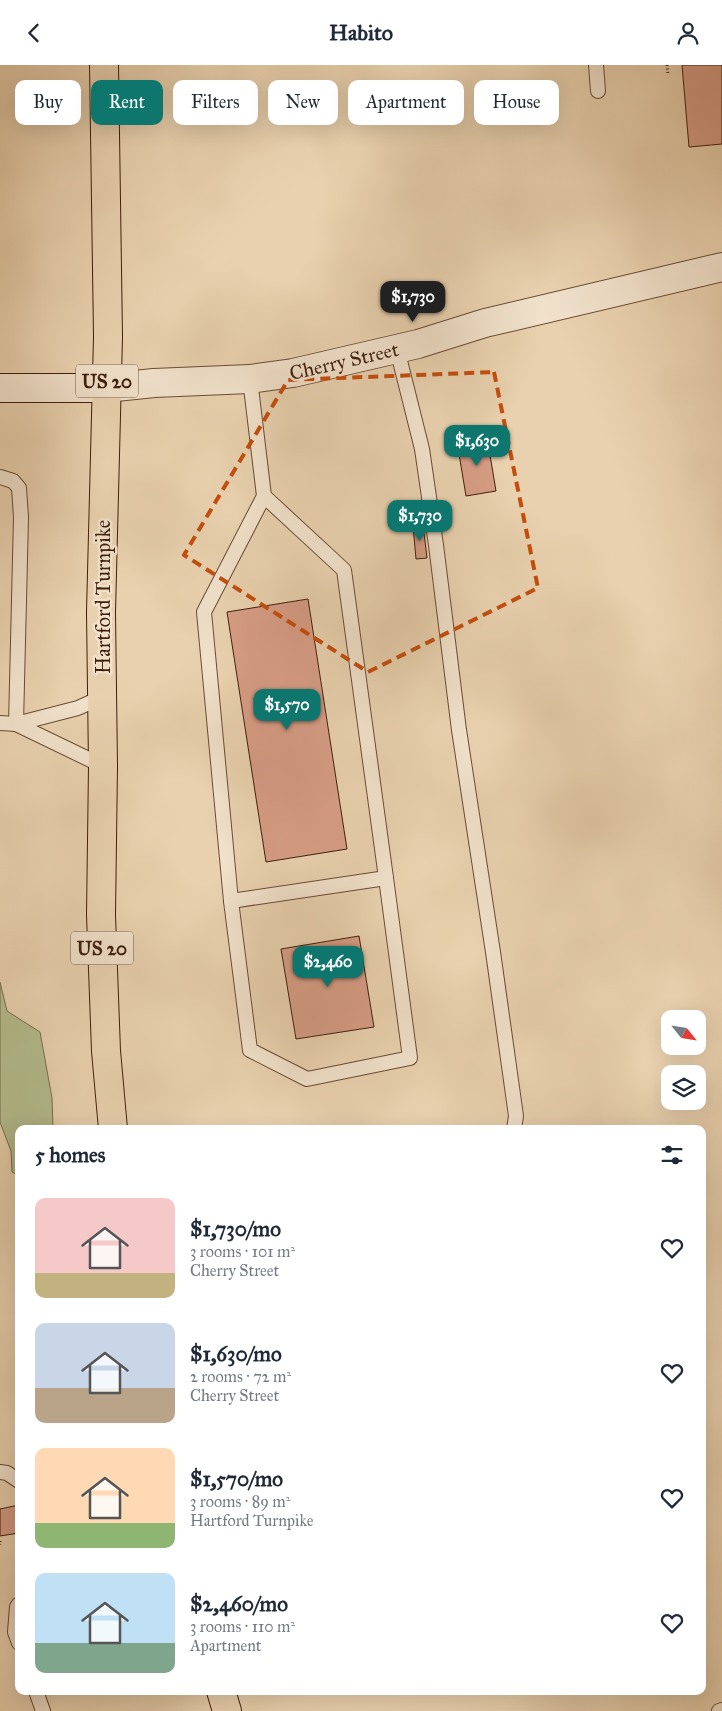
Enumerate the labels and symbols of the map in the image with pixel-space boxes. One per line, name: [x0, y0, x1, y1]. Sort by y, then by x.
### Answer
pin: $1,730: [372, 281, 454, 323]
street label: Cherry Street: [287, 337, 401, 385]
road number: US 20: [76, 365, 138, 397]
pin: $1,630: [436, 425, 518, 467]
pin: $1,730: [379, 499, 461, 542]
street label: Hartford Turnpike: [91, 520, 115, 674]
pin: $1,570: [246, 689, 328, 731]
road number: US 20: [71, 931, 133, 965]
pin: $2,460: [287, 945, 369, 988]
north arrow: [661, 1010, 706, 1055]

